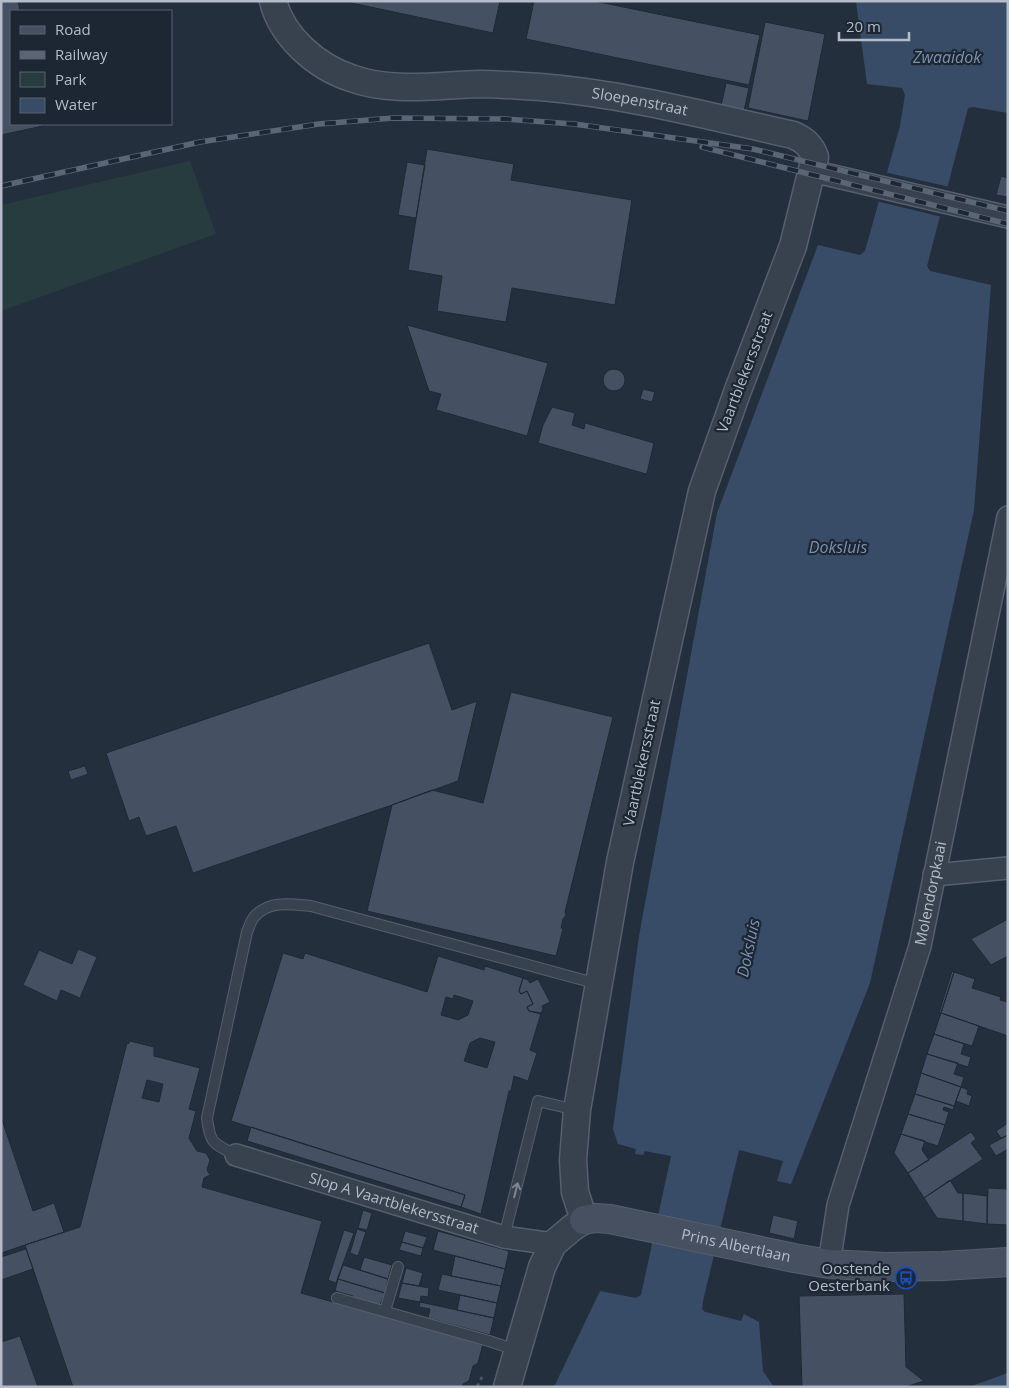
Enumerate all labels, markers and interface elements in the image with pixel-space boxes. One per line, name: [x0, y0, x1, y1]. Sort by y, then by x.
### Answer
legend: [10, 10, 172, 125]
scale bar: [839, 10, 909, 42]
text: 20 m: [846, 16, 881, 36]
text: Road: [55, 19, 91, 39]
text: Railway: [55, 44, 108, 64]
water label: Zwaaidok: [912, 46, 982, 68]
text: Park: [55, 69, 86, 89]
street label: Sloepenstraat: [591, 82, 690, 120]
text: Water: [55, 94, 97, 114]
street label: Vaartblekersstraat: [712, 308, 776, 435]
water label: Doksluis: [809, 536, 867, 558]
street label: Vaartblekersstraat: [618, 698, 664, 828]
street label: Molendorpkaai: [909, 839, 950, 947]
water label: Doksluis: [731, 917, 765, 979]
street label: Slop A Vaartblekersstraat: [307, 1167, 481, 1238]
one-way arrow: [512, 1182, 521, 1198]
street label: Prins Albertlaan: [680, 1223, 793, 1266]
place label: Oostende Oesterbank: [808, 1258, 890, 1295]
bus stop icon: Oostende Oesterbank: [894, 1266, 918, 1290]

